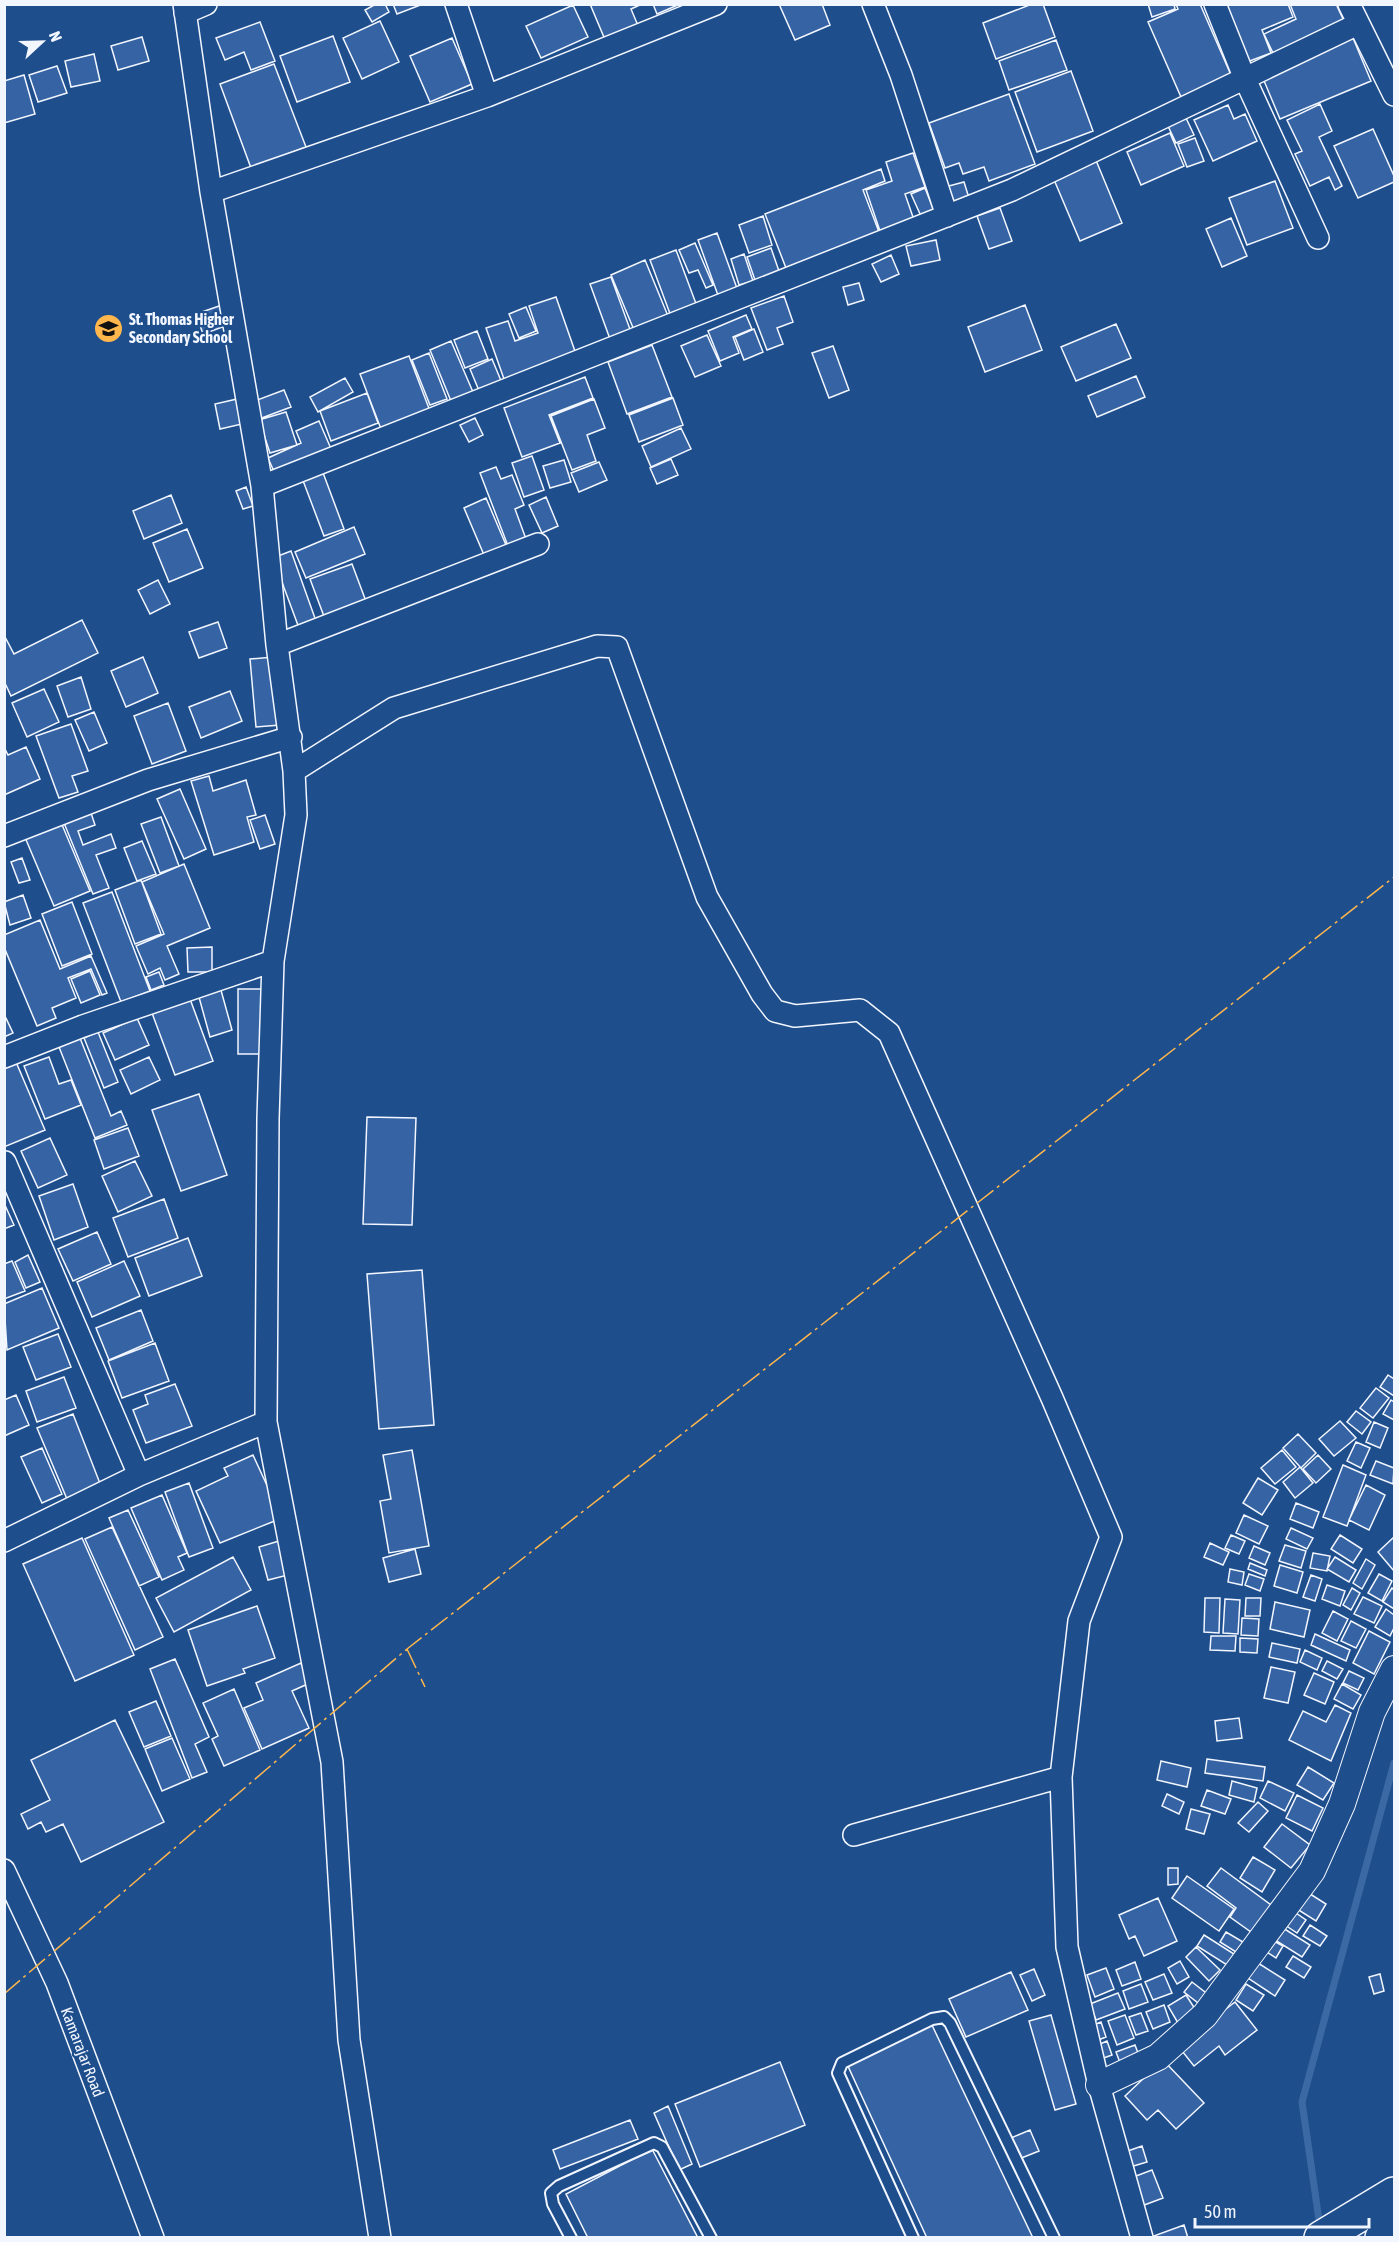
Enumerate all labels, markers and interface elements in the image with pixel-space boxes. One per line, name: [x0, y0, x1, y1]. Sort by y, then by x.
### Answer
north arrow: [12, 12, 72, 72]
text: N: [46, 29, 66, 44]
place label: St. Thomas Higher Secondary School: [129, 310, 234, 346]
school or university icon: St. Thomas Higher Secondary School: [92, 312, 124, 344]
street label: Kamarajar Road: [57, 2005, 108, 2100]
scale bar: [1195, 2191, 1369, 2229]
text: 50 m: [1204, 2201, 1236, 2222]

